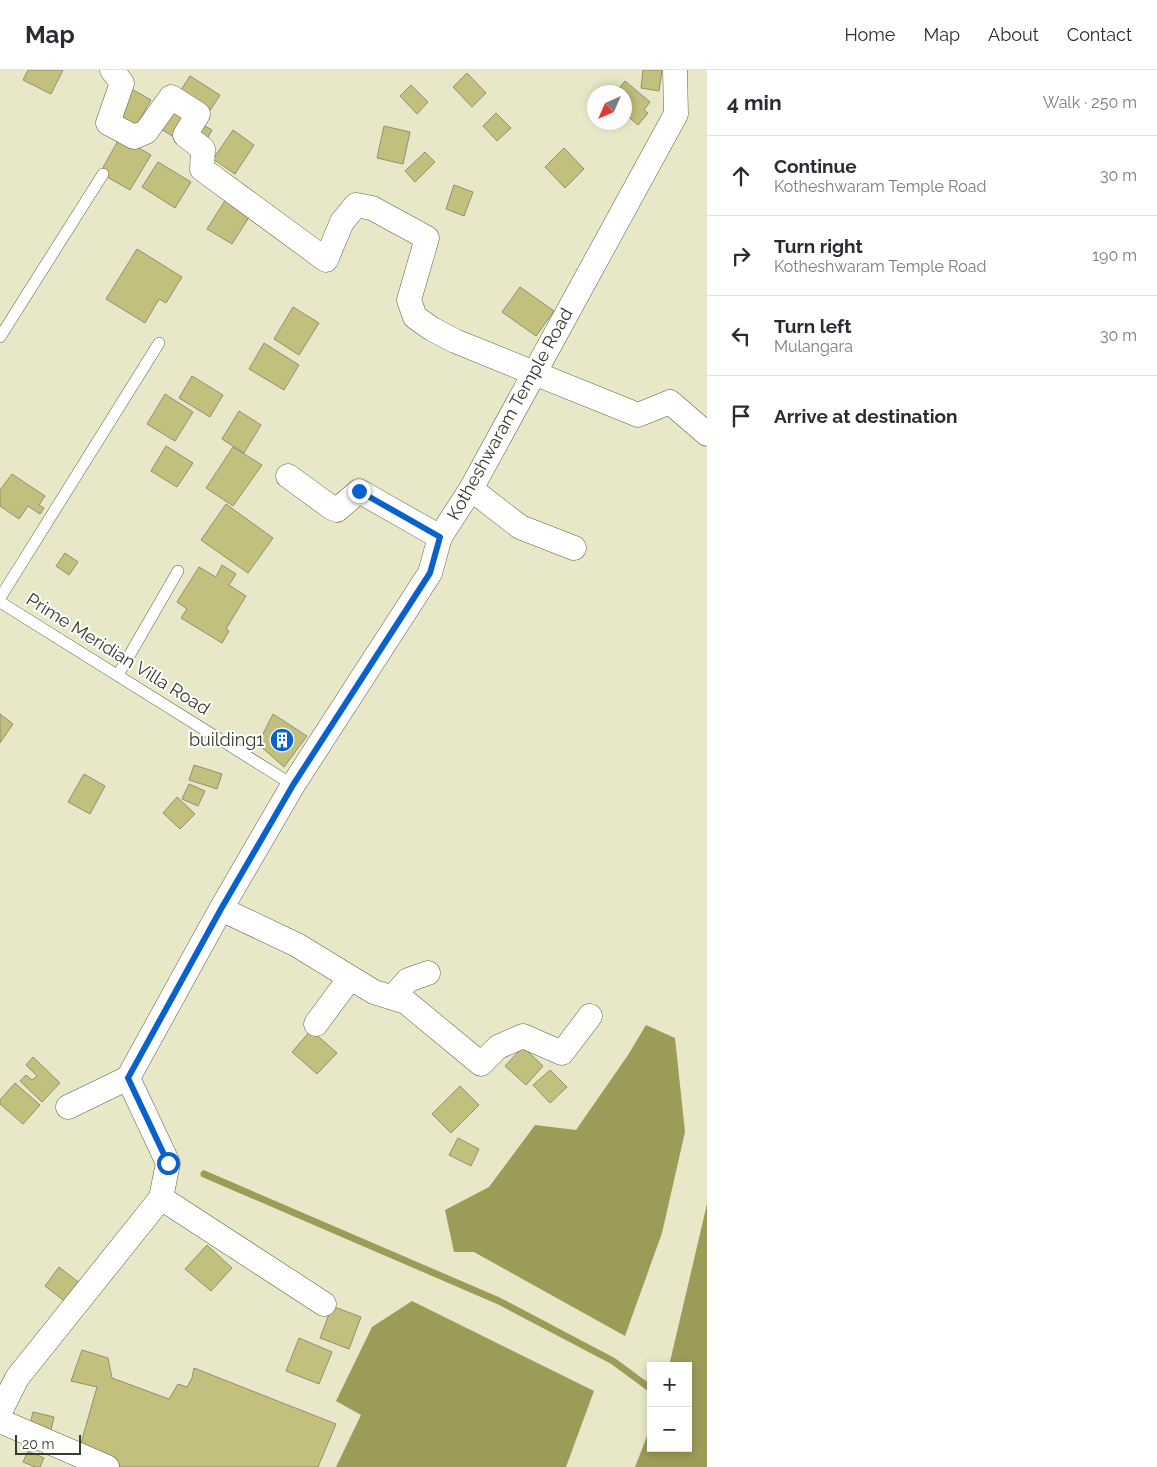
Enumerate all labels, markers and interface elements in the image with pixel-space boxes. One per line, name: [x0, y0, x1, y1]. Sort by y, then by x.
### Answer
text: Map: [25, 20, 75, 49]
text: Home: [844, 24, 895, 45]
text: Map: [923, 24, 960, 45]
text: About: [988, 24, 1039, 45]
text: Contact: [1067, 24, 1132, 45]
north arrow: [587, 85, 632, 130]
text: 4 min: [727, 90, 782, 115]
text: Walk · 250 m: [1043, 93, 1137, 112]
text: Continue: [774, 155, 857, 177]
icon: ahead: [727, 162, 755, 190]
text: 30 m: [1100, 166, 1137, 185]
text: Kotheshwaram Temple Road: [774, 177, 986, 196]
text: Turn right: [774, 235, 863, 257]
icon: right: [727, 242, 755, 270]
text: 190 m: [1092, 246, 1137, 265]
text: Kotheshwaram Temple Road: [774, 257, 986, 276]
street label: Kotheshwaram Temple Road: [442, 304, 577, 523]
text: Turn left: [774, 315, 851, 337]
icon: left: [727, 322, 755, 350]
text: 30 m: [1100, 326, 1137, 345]
text: Mulangara: [774, 337, 853, 356]
icon: arrive: [727, 402, 755, 430]
text: Arrive at destination: [774, 405, 958, 427]
route end: [348, 480, 371, 503]
street label: Prime Meridian Villa Road: [23, 588, 214, 719]
building icon: building1: [269, 727, 295, 753]
place label: building1: [189, 729, 264, 750]
route start: [157, 1152, 180, 1175]
map controls: [647, 1362, 692, 1452]
button: +: [647, 1362, 692, 1407]
button: −: [647, 1407, 692, 1452]
scale bar: [15, 1432, 81, 1455]
text: 20 m: [22, 1436, 54, 1452]

